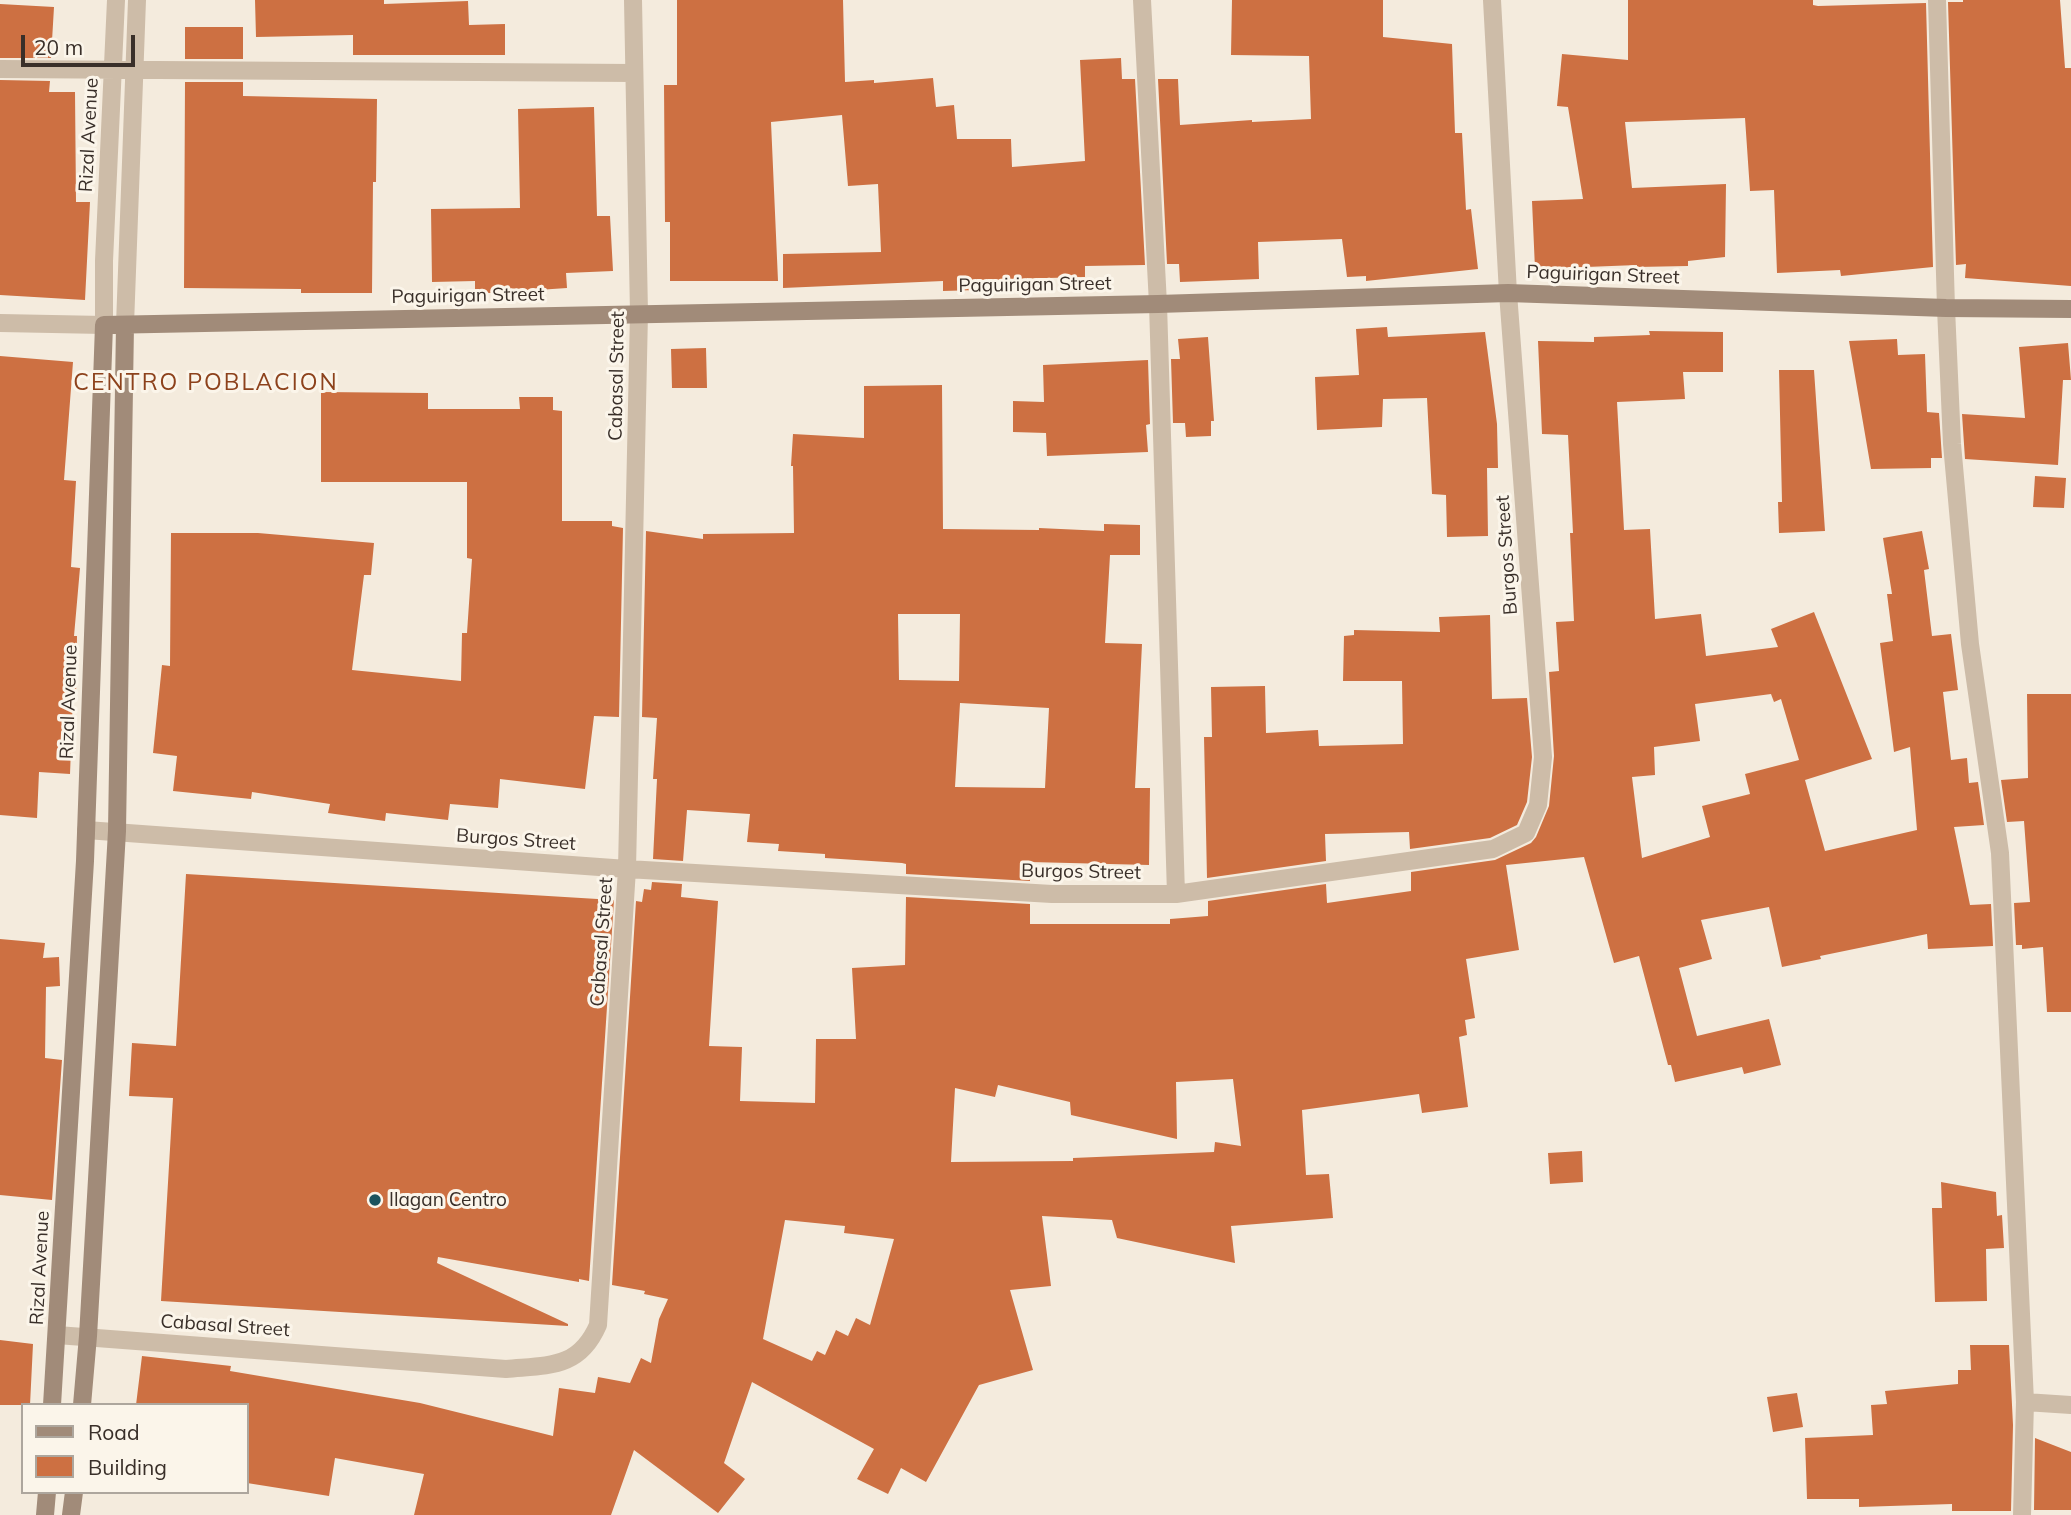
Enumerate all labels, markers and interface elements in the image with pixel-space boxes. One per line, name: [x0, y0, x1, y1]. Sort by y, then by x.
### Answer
scale bar: [24, 21, 138, 65]
text: 20 m: [34, 34, 83, 60]
street label: Rizal Avenue: [75, 77, 103, 193]
street label: Paguirigan Street: [1526, 261, 1680, 289]
street label: Paguirigan Street: [958, 272, 1112, 298]
street label: Paguirigan Street: [391, 283, 545, 309]
street label: Cabasal Street: [604, 311, 630, 441]
district label: CENTRO POBLACION: [75, 369, 337, 397]
street label: Burgos Street: [1491, 494, 1523, 616]
street label: Rizal Avenue: [56, 644, 82, 760]
street label: Burgos Street: [455, 824, 577, 856]
street label: Burgos Street: [1021, 860, 1141, 884]
street label: Cabasal Street: [586, 876, 618, 1008]
place label: Ilagan Centro: [389, 1189, 507, 1211]
marker: Ilagan Centro: [367, 1192, 383, 1208]
street label: Rizal Avenue: [26, 1210, 54, 1326]
street label: Cabasal Street: [159, 1310, 291, 1342]
legend: [21, 1403, 248, 1494]
text: Road: [88, 1419, 139, 1445]
text: Building: [88, 1454, 167, 1480]

